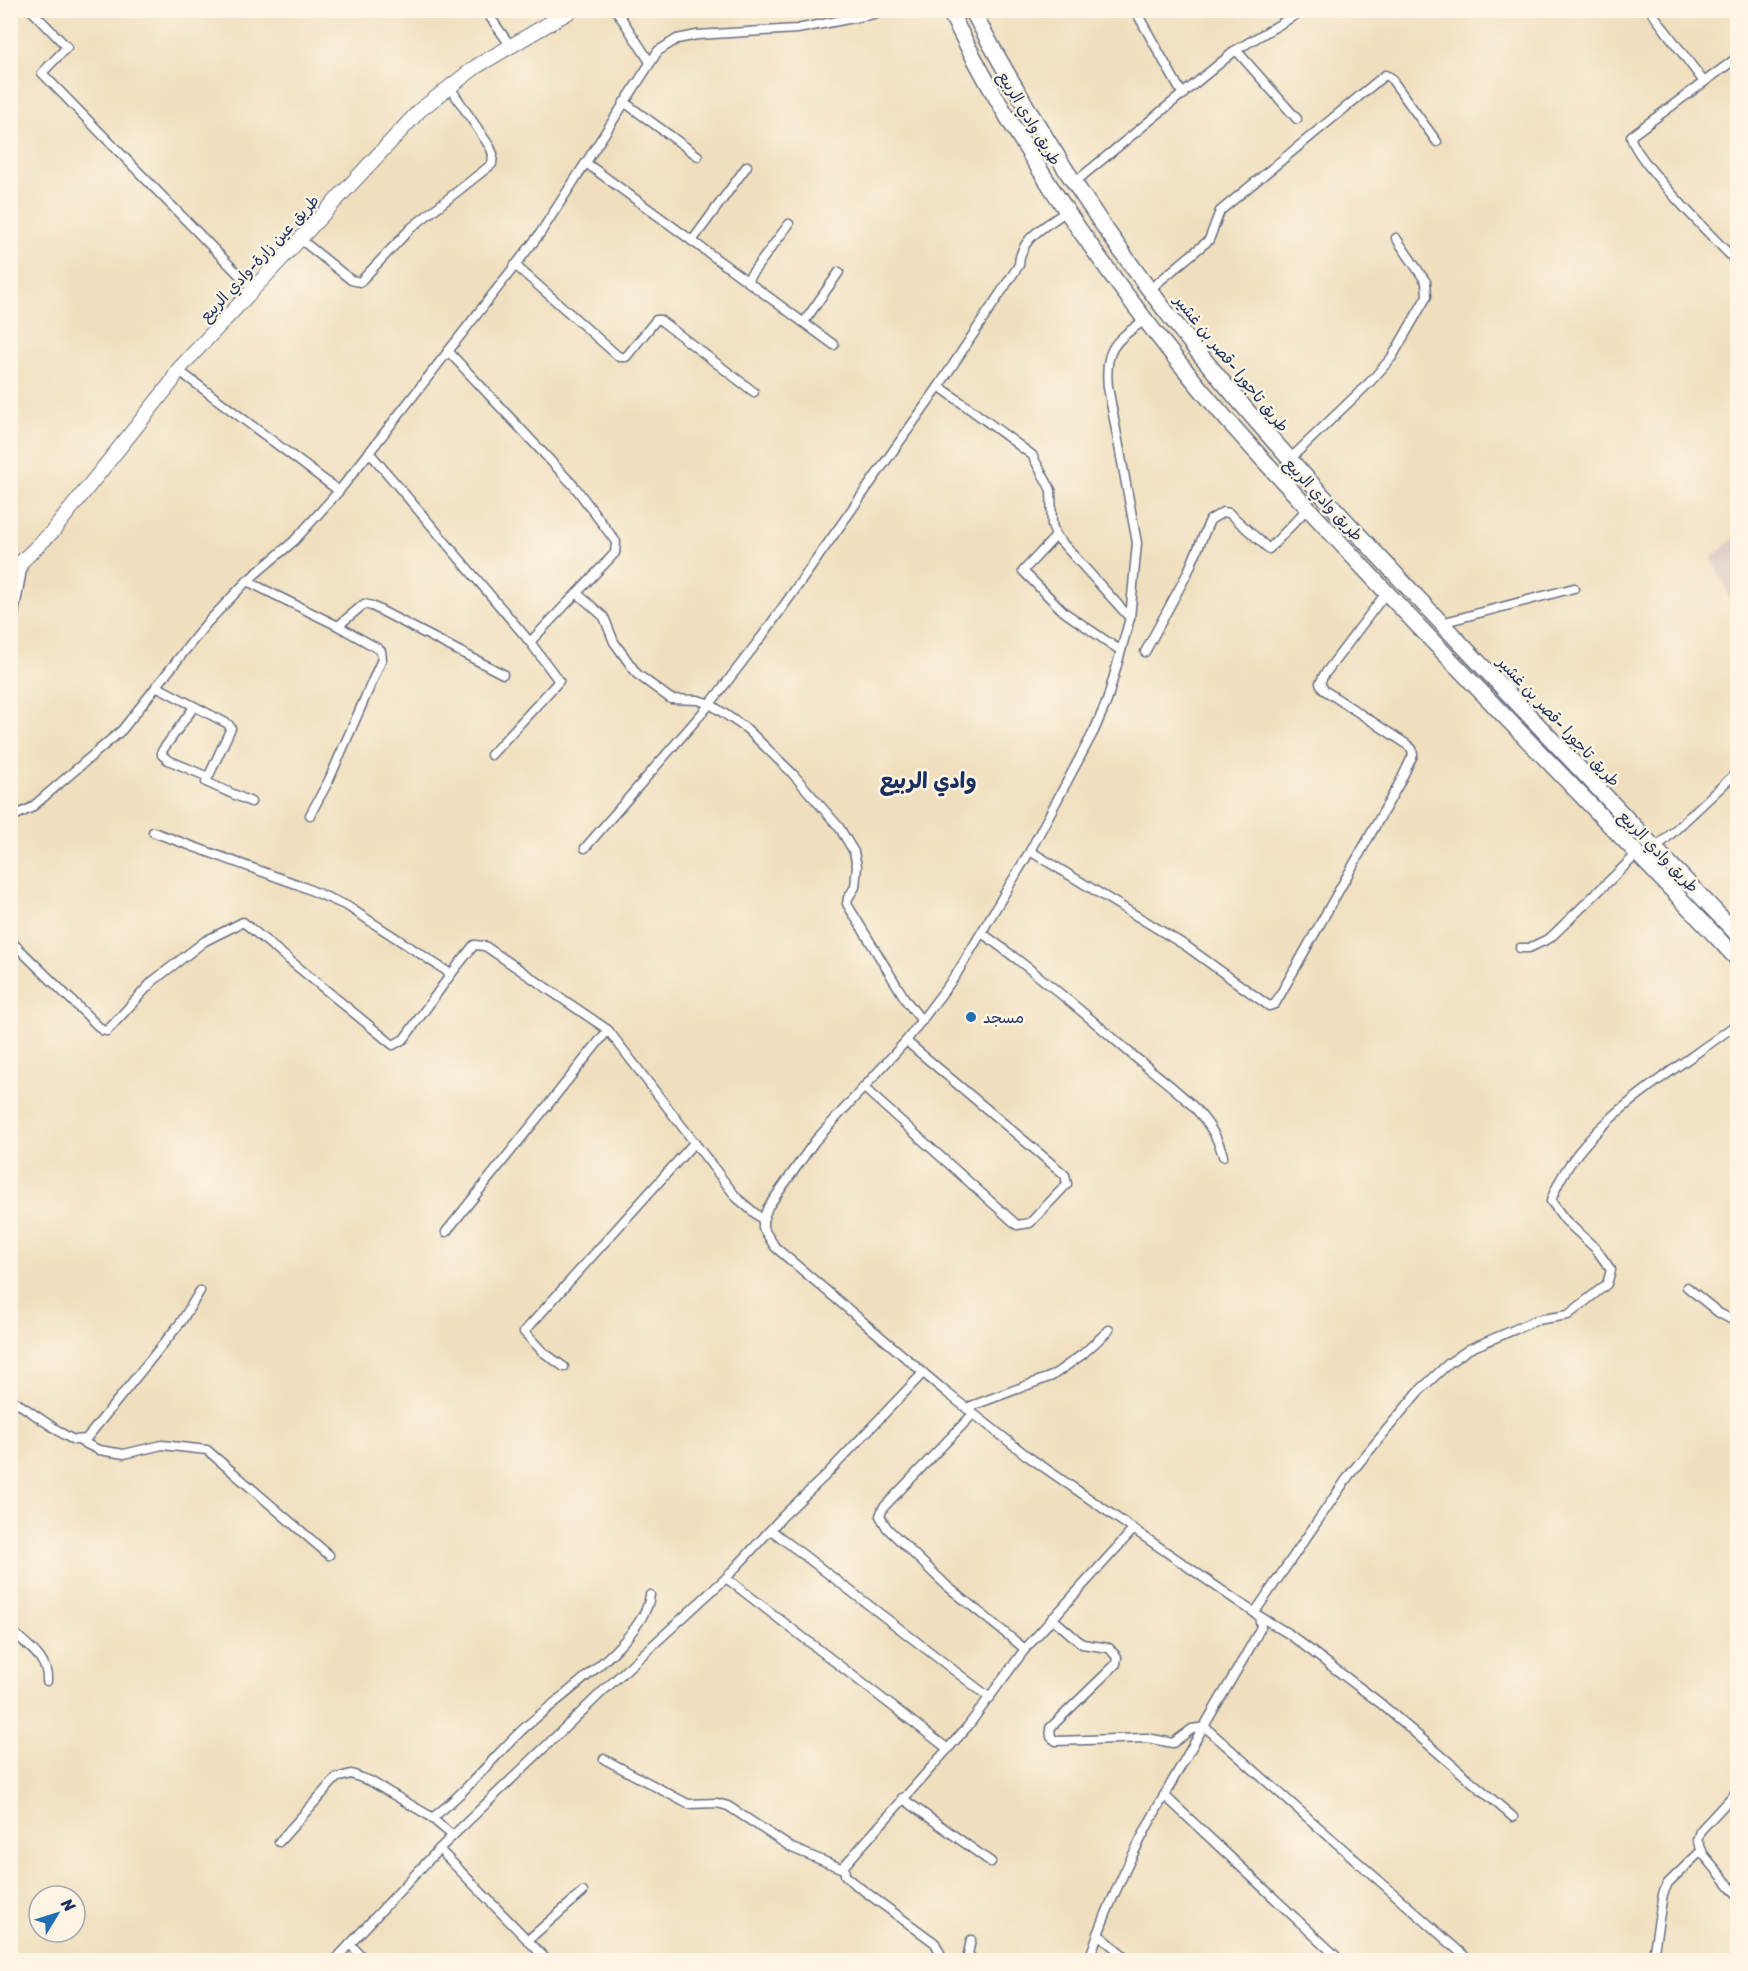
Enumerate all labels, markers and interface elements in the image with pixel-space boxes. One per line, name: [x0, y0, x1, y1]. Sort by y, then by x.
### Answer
street label: طريق وادي الربيع: [990, 65, 1070, 172]
street label: طريق عين زارة-وادي الربيع: [192, 188, 327, 329]
street label: طريق تاجورا -قصر بن غشير: [1165, 286, 1297, 439]
street label: طريق وادي الربيع: [1277, 450, 1371, 548]
street label: طريق تاجورا -قصر بن غشير: [1488, 647, 1628, 794]
district label: وادي الربيع: [879, 761, 977, 800]
street label: طريق وادي الربيع: [1611, 803, 1706, 900]
place label: مسجد: [983, 1003, 1024, 1032]
marker: مسجد: [964, 1010, 978, 1024]
north arrow: [27, 1884, 87, 1944]
text: N: [53, 1891, 84, 1919]

